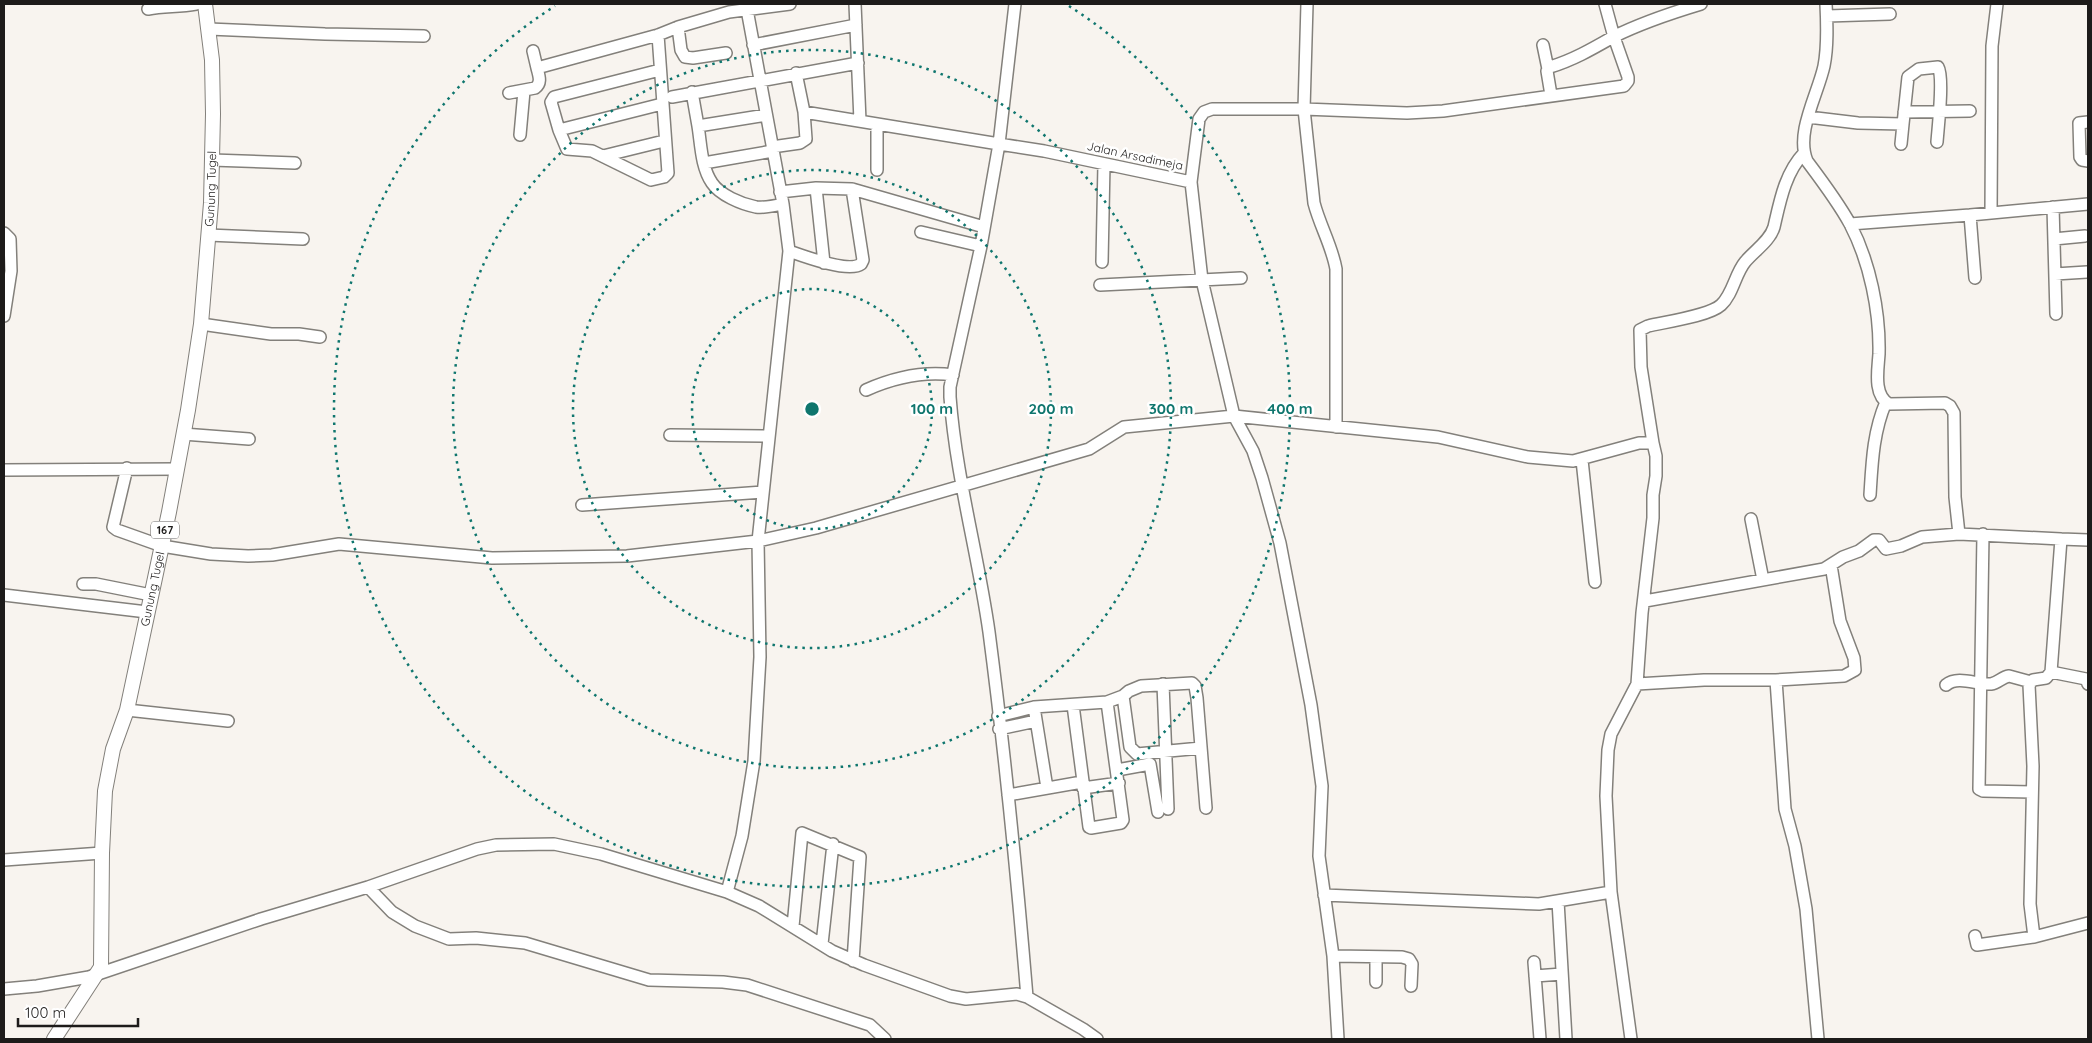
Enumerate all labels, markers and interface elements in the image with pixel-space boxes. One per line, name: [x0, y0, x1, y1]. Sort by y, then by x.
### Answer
street label: Jalan Arsadimeja: [1086, 138, 1185, 173]
street label: Gunung Tugel: [201, 151, 219, 227]
text: 100 m: [911, 399, 953, 418]
text: 200 m: [1029, 399, 1074, 418]
text: 300 m: [1149, 399, 1193, 418]
text: 400 m: [1267, 399, 1313, 418]
centre of rings: [803, 400, 821, 418]
road number: 167: [151, 522, 179, 538]
street label: Gunung Tugel: [137, 550, 167, 628]
scale bar: [18, 996, 138, 1028]
text: 100 m: [25, 1003, 66, 1022]

